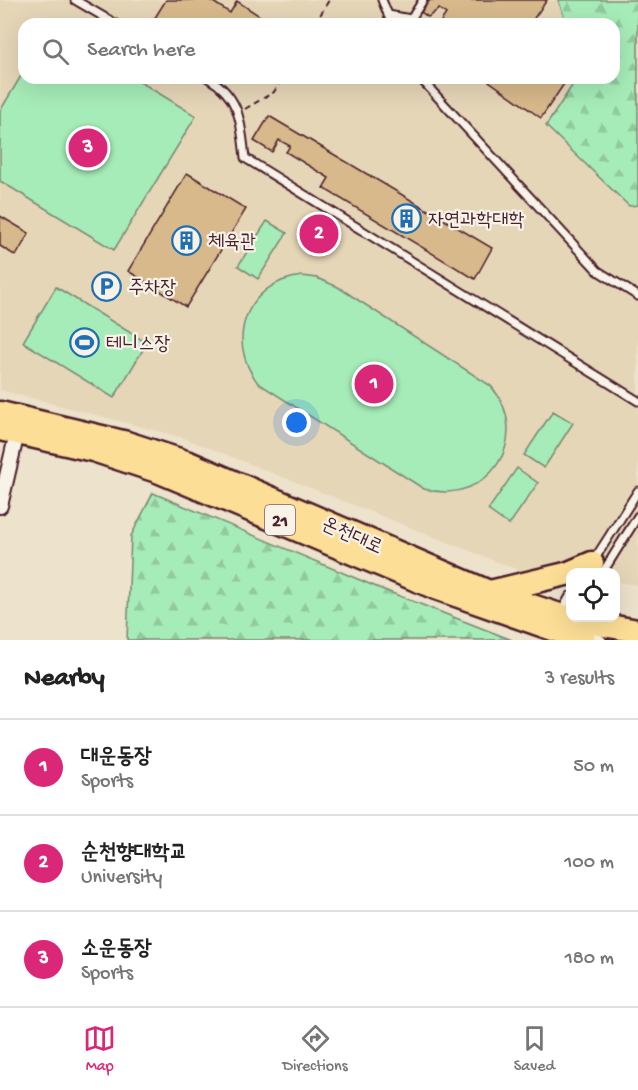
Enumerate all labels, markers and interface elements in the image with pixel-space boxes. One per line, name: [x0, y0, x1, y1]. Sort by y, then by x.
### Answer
search box: [18, 18, 620, 84]
icon: search: [39, 35, 72, 68]
text: Search here: [87, 38, 195, 64]
pin: 3: [68, 126, 107, 170]
building icon: 자연과학대학: [391, 202, 423, 234]
place label: 자연과학대학: [428, 210, 525, 233]
pin: 2: [300, 212, 338, 256]
building icon: 체육관: [171, 224, 203, 256]
place label: 체육관: [208, 232, 256, 255]
parking icon: 주차장: [91, 270, 123, 302]
place label: 주차장: [128, 278, 176, 301]
sports icon: 테니스장: [69, 326, 101, 358]
place label: 테니스장: [106, 334, 170, 357]
pin: 1: [354, 362, 394, 406]
your location: [282, 408, 311, 437]
road number: 21: [265, 505, 295, 535]
street label: 온천대로: [317, 514, 386, 561]
map controls: [566, 568, 620, 622]
button: locate: [566, 568, 620, 622]
text: Nearby: [24, 664, 105, 695]
text: 3 results: [545, 668, 614, 691]
text: 대운동장: [81, 745, 152, 771]
text: 1: [39, 756, 48, 779]
text: 50 m: [573, 756, 614, 779]
text: Sports: [81, 771, 133, 794]
text: 순천향대학교: [81, 841, 187, 867]
text: 2: [39, 852, 48, 875]
text: 100 m: [564, 852, 614, 875]
text: University: [81, 867, 162, 890]
text: 소운동장: [81, 937, 152, 963]
text: 3: [38, 948, 49, 971]
text: 180 m: [565, 948, 614, 971]
text: Sports: [81, 963, 133, 986]
tab: Map: [83, 1022, 116, 1077]
tab: Directions: [282, 1022, 348, 1077]
tab: Saved: [514, 1022, 555, 1077]

